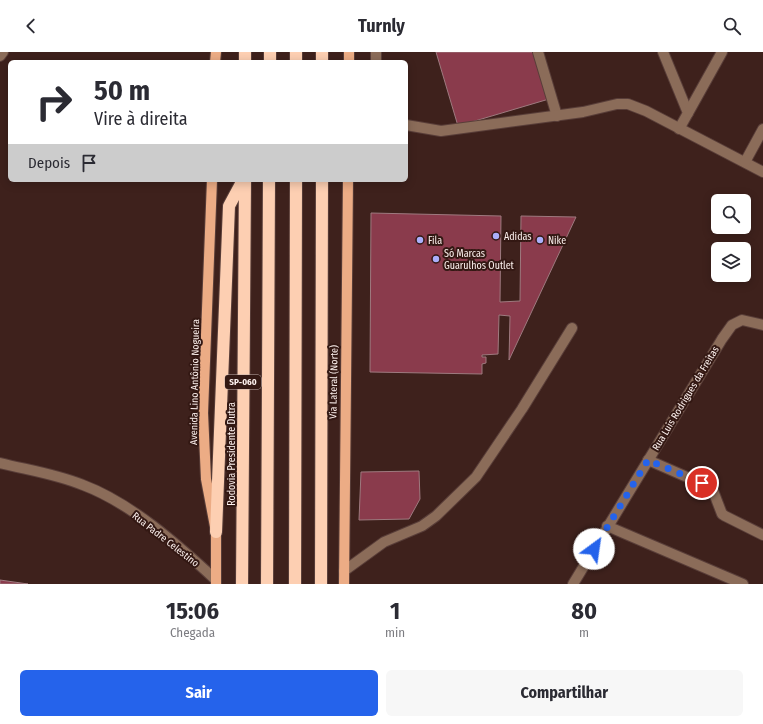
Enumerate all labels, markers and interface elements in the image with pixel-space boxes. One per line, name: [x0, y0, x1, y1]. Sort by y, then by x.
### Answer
icon: back: [20, 15, 42, 37]
text: Turnly: [358, 15, 405, 37]
icon: search: [721, 15, 743, 37]
text: 50 m: [94, 74, 150, 107]
icon: right: [28, 76, 80, 128]
text: Vire à direita: [94, 108, 188, 130]
icon: arrive: [78, 152, 100, 174]
text: Depois: [28, 154, 70, 172]
map controls: [711, 194, 751, 282]
button: search: [711, 194, 751, 234]
marker: Adidas: [491, 231, 501, 241]
place label: Adidas: [504, 231, 532, 243]
marker: Fila: [415, 235, 425, 245]
place label: Fila: [428, 235, 442, 247]
marker: Nike: [535, 235, 545, 245]
place label: Nike: [548, 235, 566, 247]
button: layers: [711, 242, 751, 282]
place label: Só Marcas Guarulhos Outlet: [444, 248, 515, 272]
marker: Só Marcas Guarulhos Outlet: [431, 254, 441, 264]
street label: Avenida Lino Antônio Nogueira: [188, 319, 202, 445]
street label: Rua Luis Rodrigues da Freitas: [650, 344, 722, 453]
street label: Via Lateral (Norte): [326, 345, 341, 419]
road number: SP-060: [225, 375, 261, 389]
street label: Rodovia Presidente Dutra: [226, 402, 238, 506]
pin: [685, 466, 719, 500]
icon: arrive: [691, 472, 713, 494]
street label: Rua Padre Celestino: [130, 510, 201, 570]
position arrow: [573, 528, 615, 570]
text: 15:06: [166, 597, 219, 625]
text: 1: [390, 597, 400, 625]
text: 80: [571, 597, 597, 625]
text: Chegada: [170, 625, 215, 640]
text: min: [385, 625, 405, 640]
text: m: [579, 625, 589, 640]
button: Sair: [20, 670, 378, 716]
button: Compartilhar: [386, 670, 743, 716]

